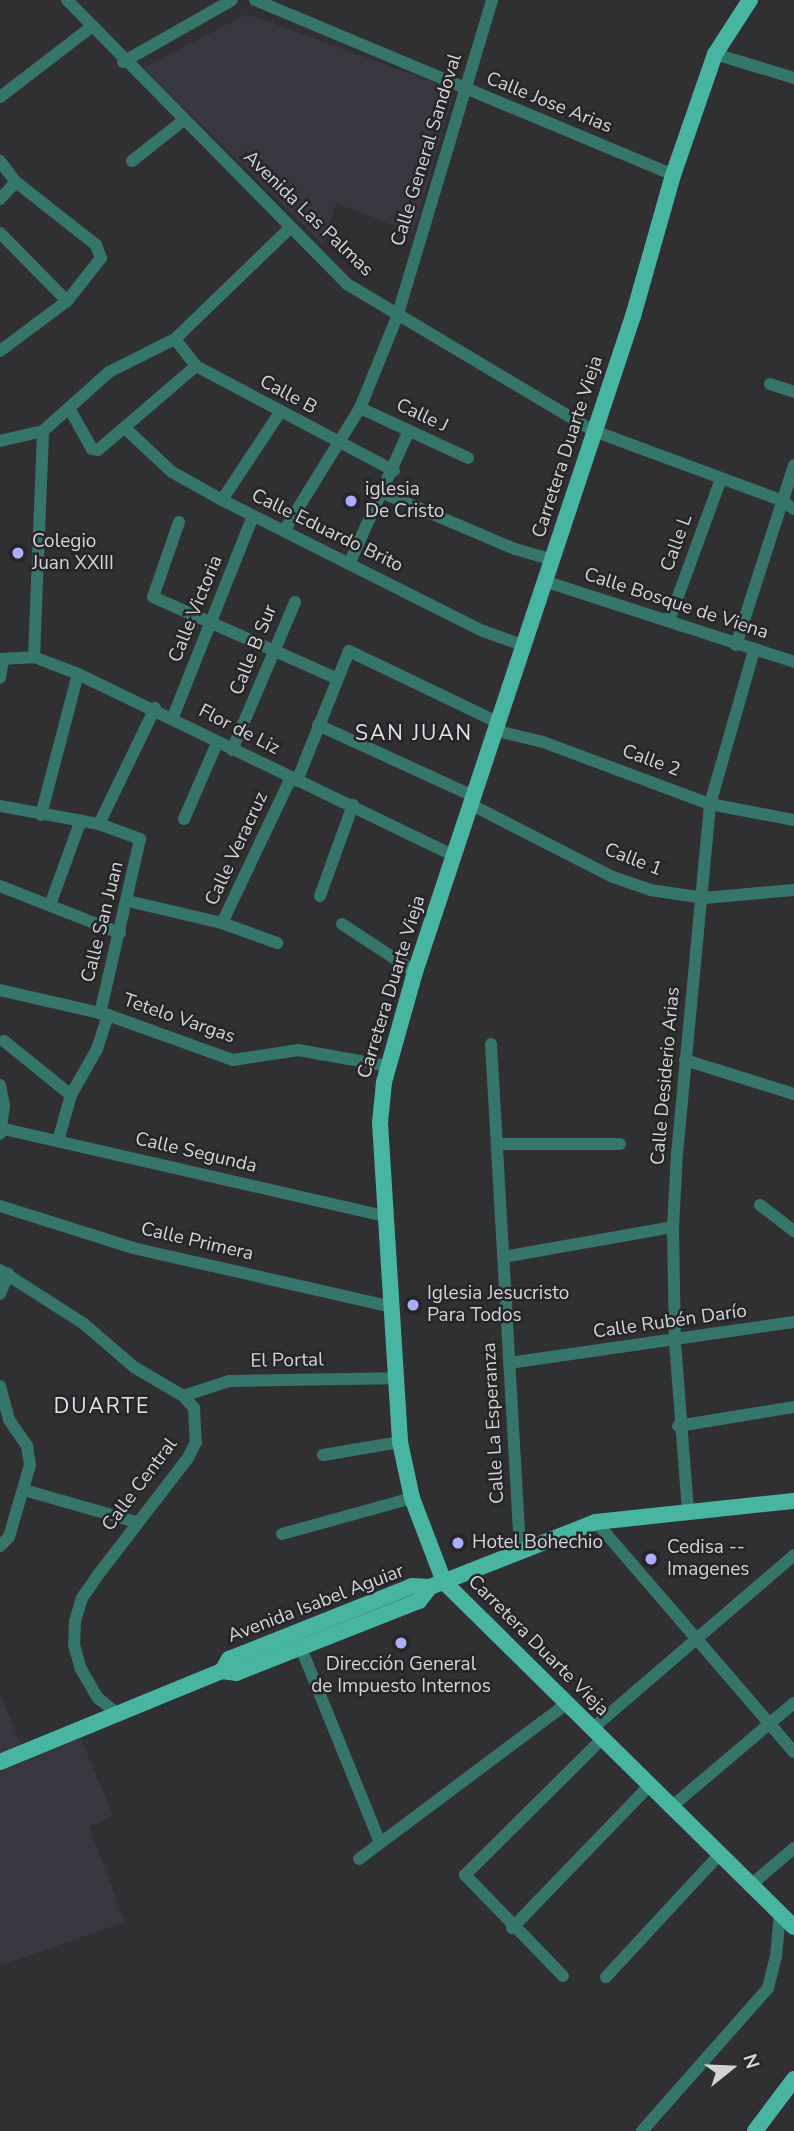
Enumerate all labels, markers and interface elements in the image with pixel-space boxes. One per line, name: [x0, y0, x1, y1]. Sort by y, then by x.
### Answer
street label: Calle General Sandoval: [387, 51, 467, 249]
street label: Calle Jose Arias: [483, 67, 615, 139]
street label: Avenida Las Palmas: [238, 146, 378, 282]
street label: Carretera Duarte Vieja: [528, 353, 608, 541]
street label: Calle B: [255, 370, 321, 420]
street label: Calle J: [392, 394, 452, 438]
place label: iglesia De Cristo: [365, 479, 444, 523]
street label: Calle Eduardo Brito: [247, 484, 407, 578]
marker: iglesia De Cristo: [343, 493, 359, 509]
street label: Calle L: [656, 511, 698, 575]
place label: Colegio Juan XXIII: [32, 531, 114, 575]
marker: Colegio Juan XXIII: [10, 545, 26, 561]
street label: Calle Victoria: [164, 552, 228, 666]
street label: Calle Bosque de Viena: [581, 563, 771, 645]
street label: Calle B Sur: [226, 601, 282, 699]
street label: Flor de Liz: [195, 700, 283, 760]
district label: SAN JUAN: [356, 720, 472, 746]
street label: Calle 2: [619, 740, 683, 782]
street label: Calle Veracruz: [201, 789, 273, 909]
street label: Calle 1: [601, 839, 665, 881]
street label: Calle San Juan: [77, 859, 129, 985]
street label: Carretera Duarte Vieja: [353, 893, 431, 1081]
street label: Calle Desiderio Arias: [647, 986, 685, 1166]
street label: Tetelo Vargas: [120, 989, 238, 1049]
street label: Calle Segunda: [133, 1128, 259, 1178]
street label: Calle Primera: [138, 1218, 256, 1266]
place label: Iglesia Jesucristo Para Todos: [427, 1283, 569, 1327]
marker: Iglesia Jesucristo Para Todos: [405, 1297, 421, 1313]
street label: Calle Rubén Darío: [592, 1300, 748, 1344]
street label: Calle La Esperanza: [478, 1342, 510, 1504]
street label: El Portal: [250, 1349, 324, 1373]
district label: DUARTE: [54, 1393, 150, 1419]
street label: Calle Central: [98, 1434, 182, 1536]
place label: Hotel Bohechio: [472, 1532, 603, 1554]
marker: Hotel Bohechio: [450, 1535, 466, 1551]
place label: Cedisa -- Imagenes: [667, 1537, 749, 1581]
marker: Cedisa -- Imagenes: [641, 1549, 661, 1569]
street label: Avenida Isabel Aguiar: [225, 1560, 407, 1648]
street label: Carretera Duarte Vieja: [463, 1571, 613, 1721]
marker: Dirección General de Impuesto Internos: [393, 1635, 409, 1651]
place label: Dirección General de Impuesto Internos: [311, 1654, 491, 1698]
north arrow: [696, 2033, 766, 2103]
text: N: [736, 2051, 766, 2072]

